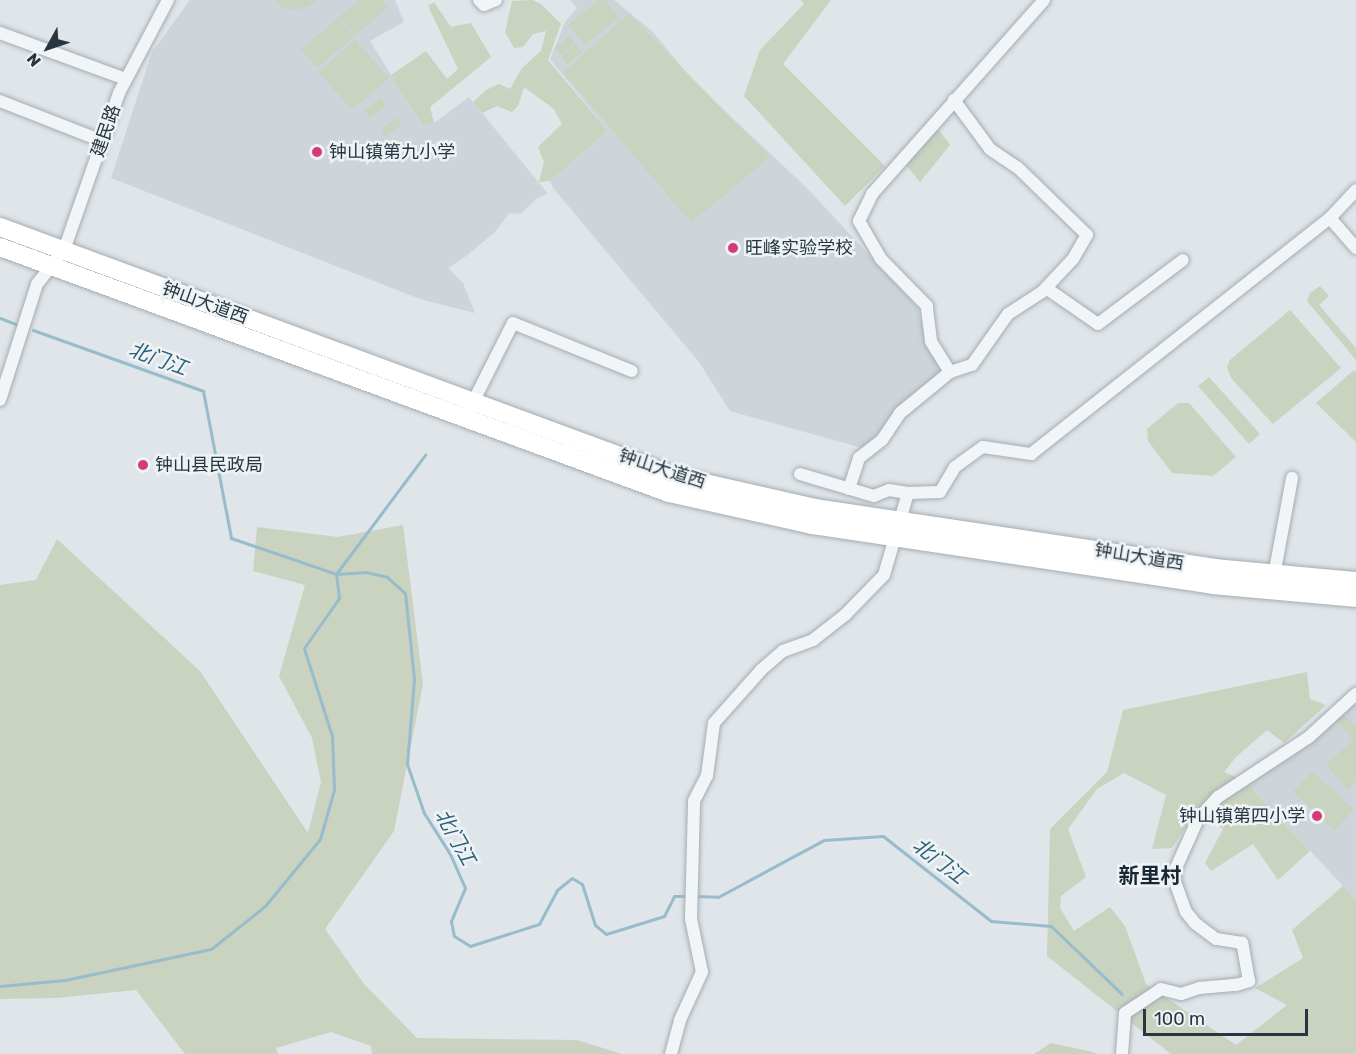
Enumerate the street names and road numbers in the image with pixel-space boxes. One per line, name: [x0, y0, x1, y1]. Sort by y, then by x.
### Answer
street label: 建民路: [87, 102, 125, 160]
street label: 钟山大道西: [159, 277, 251, 329]
street label: 钟山大道西: [616, 445, 708, 493]
street label: 钟山大道西: [1093, 539, 1185, 575]

